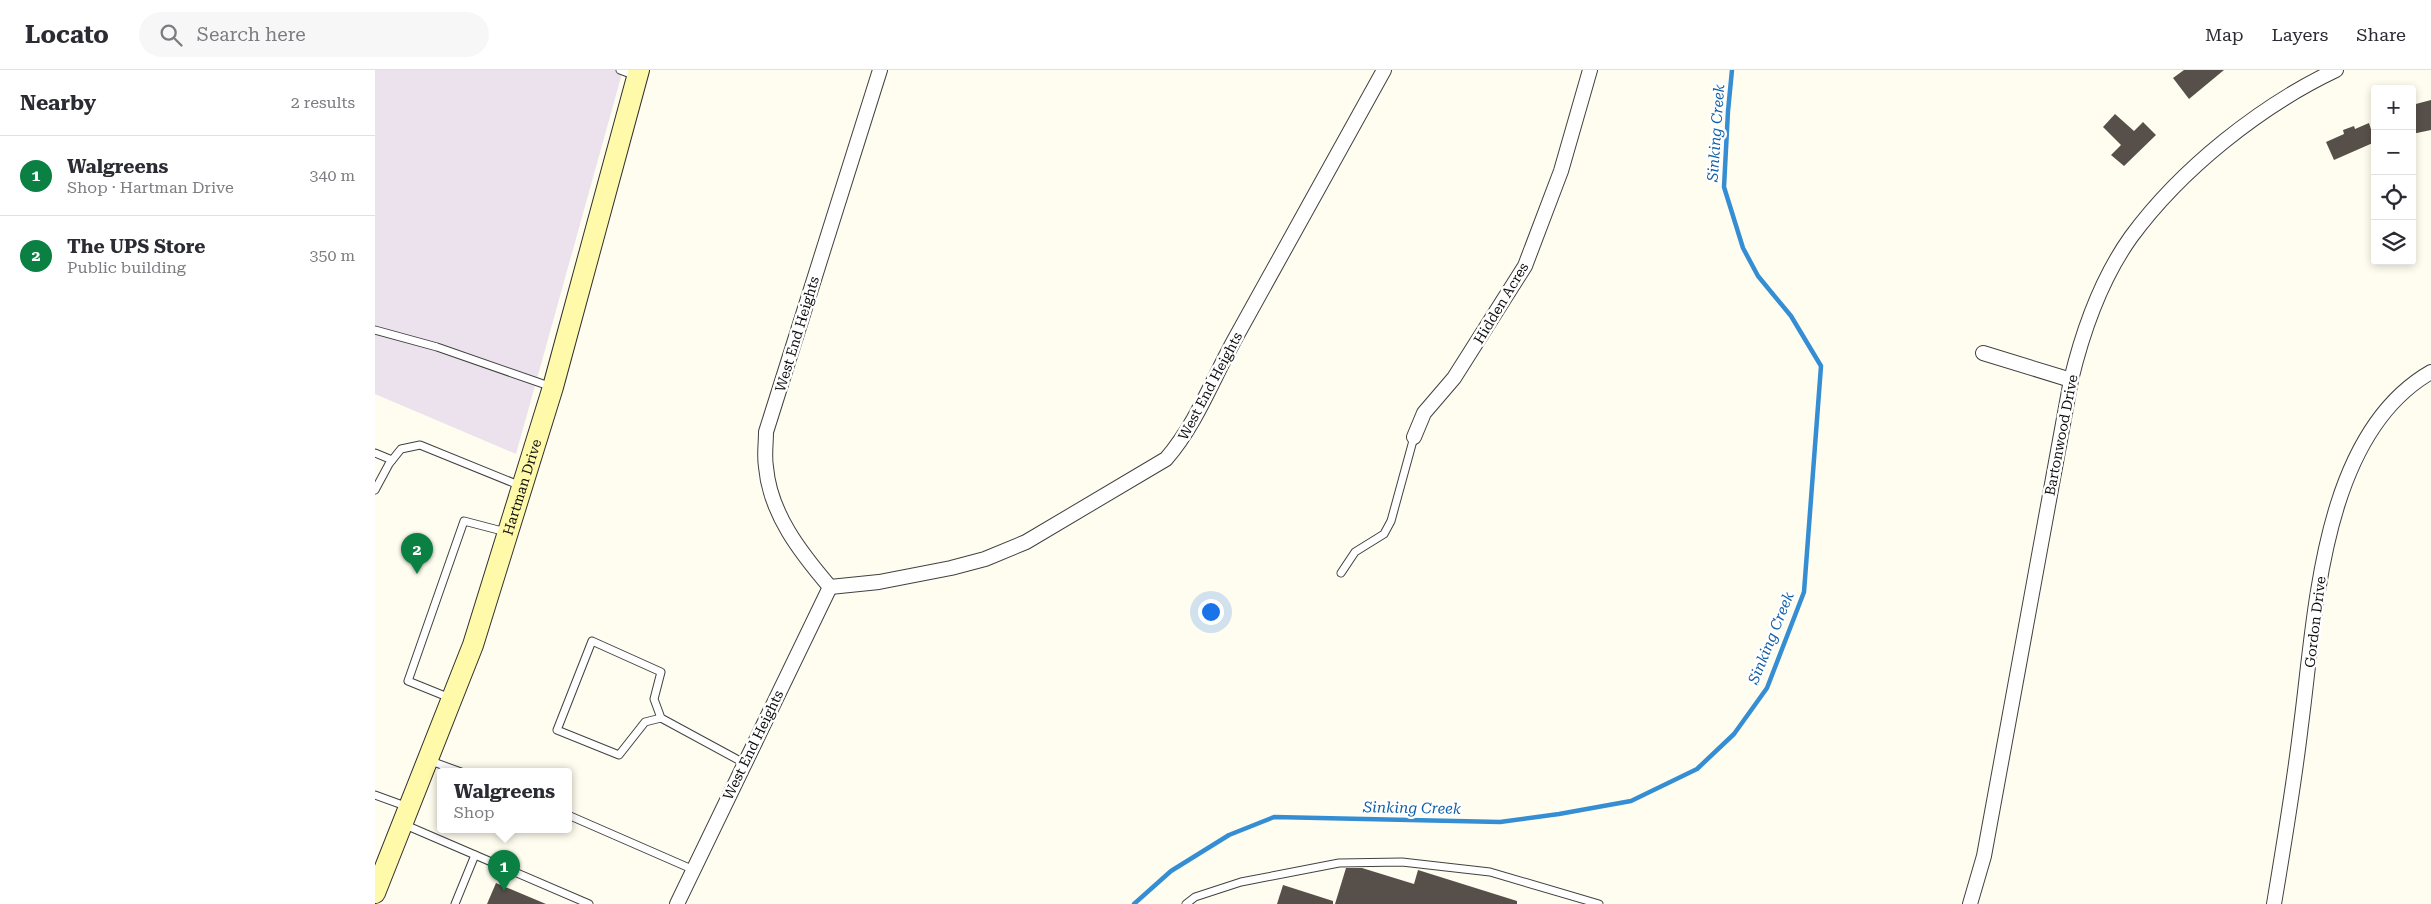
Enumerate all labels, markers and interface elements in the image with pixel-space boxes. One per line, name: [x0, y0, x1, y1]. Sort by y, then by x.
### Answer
search box: [139, 12, 489, 57]
text: Locato: [25, 21, 109, 49]
icon: search: [157, 21, 185, 49]
text: Search here: [197, 23, 306, 46]
text: Map: [2205, 24, 2244, 45]
text: Layers: [2272, 24, 2328, 45]
text: Share: [2356, 24, 2406, 45]
water label: Sinking Creek: [1704, 83, 1728, 183]
map controls: [2371, 85, 2416, 265]
button: +: [2371, 85, 2416, 130]
text: Nearby: [20, 91, 96, 115]
text: 2 results: [291, 93, 355, 112]
button: −: [2371, 130, 2416, 175]
text: Walgreens: [67, 155, 168, 178]
text: 1: [32, 166, 40, 185]
text: 340 m: [309, 166, 355, 185]
button: locate: [2371, 175, 2416, 220]
text: Shop · Hartman Drive: [67, 178, 234, 197]
button: layers: [2371, 220, 2416, 265]
text: The UPS Store: [67, 235, 206, 258]
text: 2: [32, 246, 40, 265]
text: 350 m: [309, 246, 355, 265]
text: Public building: [67, 258, 186, 277]
street label: Hidden Acres: [1470, 259, 1532, 347]
street label: West End Heights: [772, 274, 822, 394]
street label: West End Heights: [1175, 329, 1245, 443]
street label: Bartonwood Drive: [2041, 373, 2081, 497]
street label: Hartman Drive: [500, 437, 544, 537]
pin: 2: [401, 533, 433, 574]
street label: Gordon Drive: [2301, 575, 2329, 669]
water label: Sinking Creek: [1744, 588, 1798, 688]
your location: [1198, 599, 1224, 625]
street label: West End Heights: [720, 687, 787, 802]
popup: [437, 768, 572, 833]
text: Walgreens: [454, 780, 555, 803]
water label: Sinking Creek: [1362, 798, 1462, 818]
text: Shop: [454, 803, 494, 822]
pin: 1: [488, 850, 520, 891]

